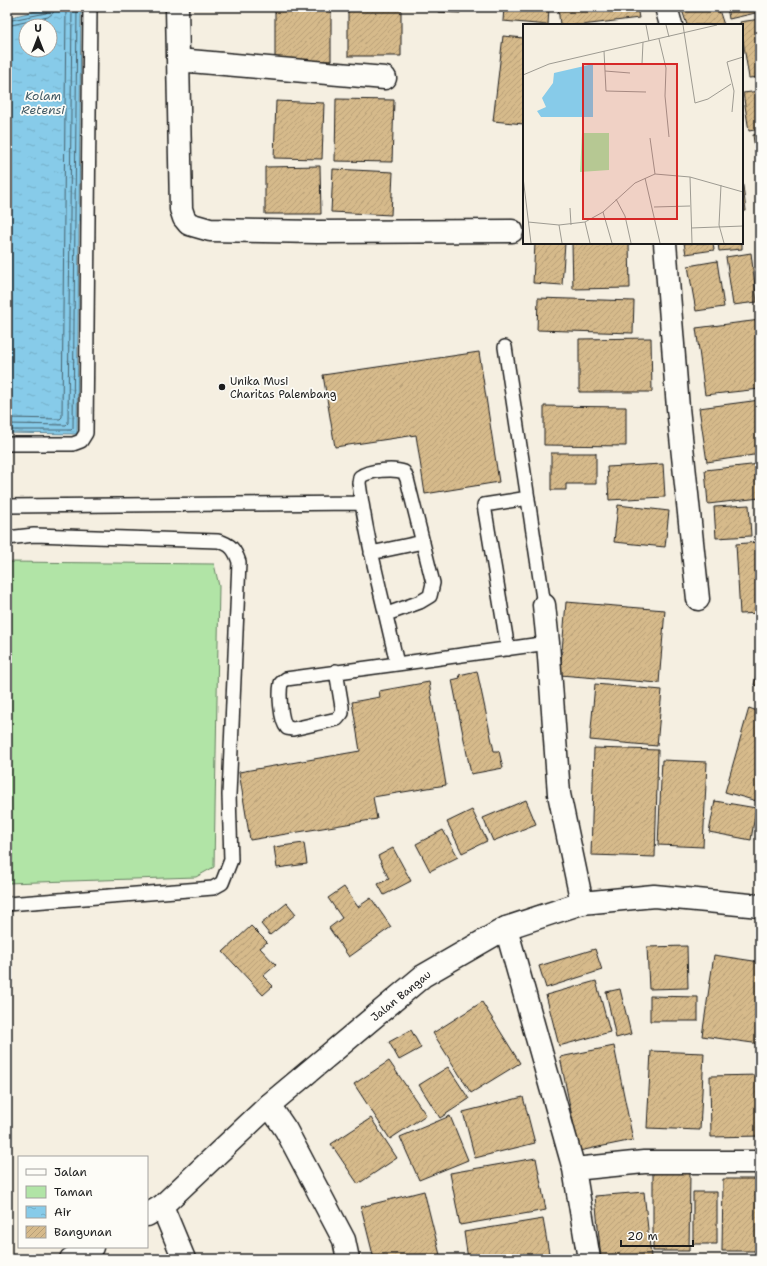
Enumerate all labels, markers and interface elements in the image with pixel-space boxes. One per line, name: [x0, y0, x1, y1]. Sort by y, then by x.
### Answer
north arrow: [18, 18, 58, 58]
text: U: [34, 21, 42, 36]
inset map: [523, 24, 743, 244]
water label: Kolam Retensi: [21, 88, 65, 118]
place label: Unika Musi Charitas Palembang: [230, 374, 337, 402]
marker: Unika Musi Charitas Palembang: [217, 382, 227, 392]
street label: Jalan Bangau: [368, 967, 434, 1025]
legend: [18, 1156, 148, 1248]
text: Jalan: [54, 1164, 87, 1180]
text: Taman: [54, 1184, 93, 1200]
text: Air: [54, 1204, 72, 1220]
scale bar: [621, 1222, 693, 1248]
text: Bangunan: [54, 1224, 112, 1240]
text: 20 m: [627, 1228, 658, 1244]

